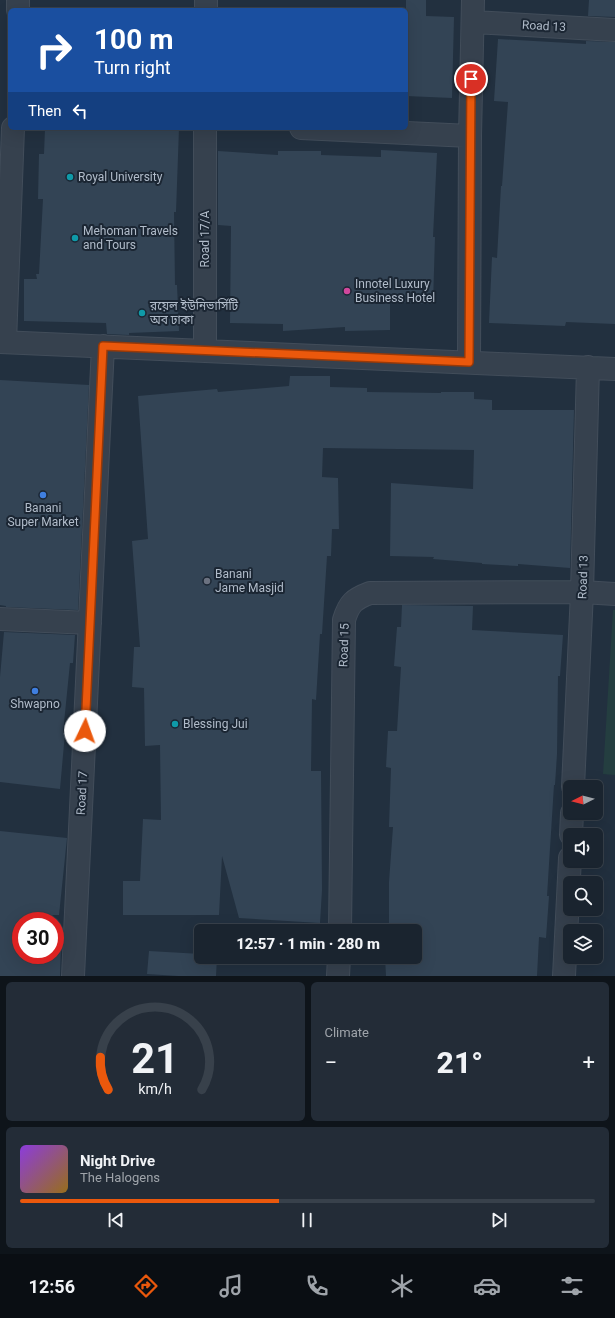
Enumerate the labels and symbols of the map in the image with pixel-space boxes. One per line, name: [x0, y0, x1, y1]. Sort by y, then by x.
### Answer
street label: Road 13: [522, 18, 566, 34]
pin: [454, 62, 488, 96]
place label: Royal University: [78, 170, 163, 184]
marker: Royal University: [65, 172, 75, 182]
street label: Road 17/A: [198, 210, 212, 267]
place label: Mehoman Travels and Tours: [83, 224, 178, 252]
marker: Mehoman Travels and Tours: [70, 233, 80, 243]
place label: Innotel Luxury Business Hotel: [355, 277, 435, 305]
marker: Innotel Luxury Business Hotel: [342, 286, 352, 296]
place label: রয়েল ইউনিভার্সিটি অব ঢাকা: [149, 298, 239, 327]
marker: রয়েল ইউনিভার্সিটি অব ঢাকা: [137, 308, 147, 318]
marker: Banani Super Market: [38, 490, 48, 500]
place label: Banani Super Market: [7, 501, 79, 529]
street label: Road 13: [575, 555, 591, 599]
place label: Banani Jame Masjid: [215, 567, 284, 595]
marker: Banani Jame Masjid: [202, 576, 212, 586]
street label: Road 15: [336, 623, 352, 667]
marker: Shwapno: [30, 686, 40, 696]
place label: Shwapno: [10, 697, 60, 711]
position arrow: [64, 710, 106, 752]
place label: Blessing Jui: [183, 717, 248, 731]
marker: Blessing Jui: [170, 719, 180, 729]
street label: Road 17: [74, 770, 90, 815]
north arrow: [563, 780, 603, 820]
speed limit sign: 30: [12, 912, 64, 964]

